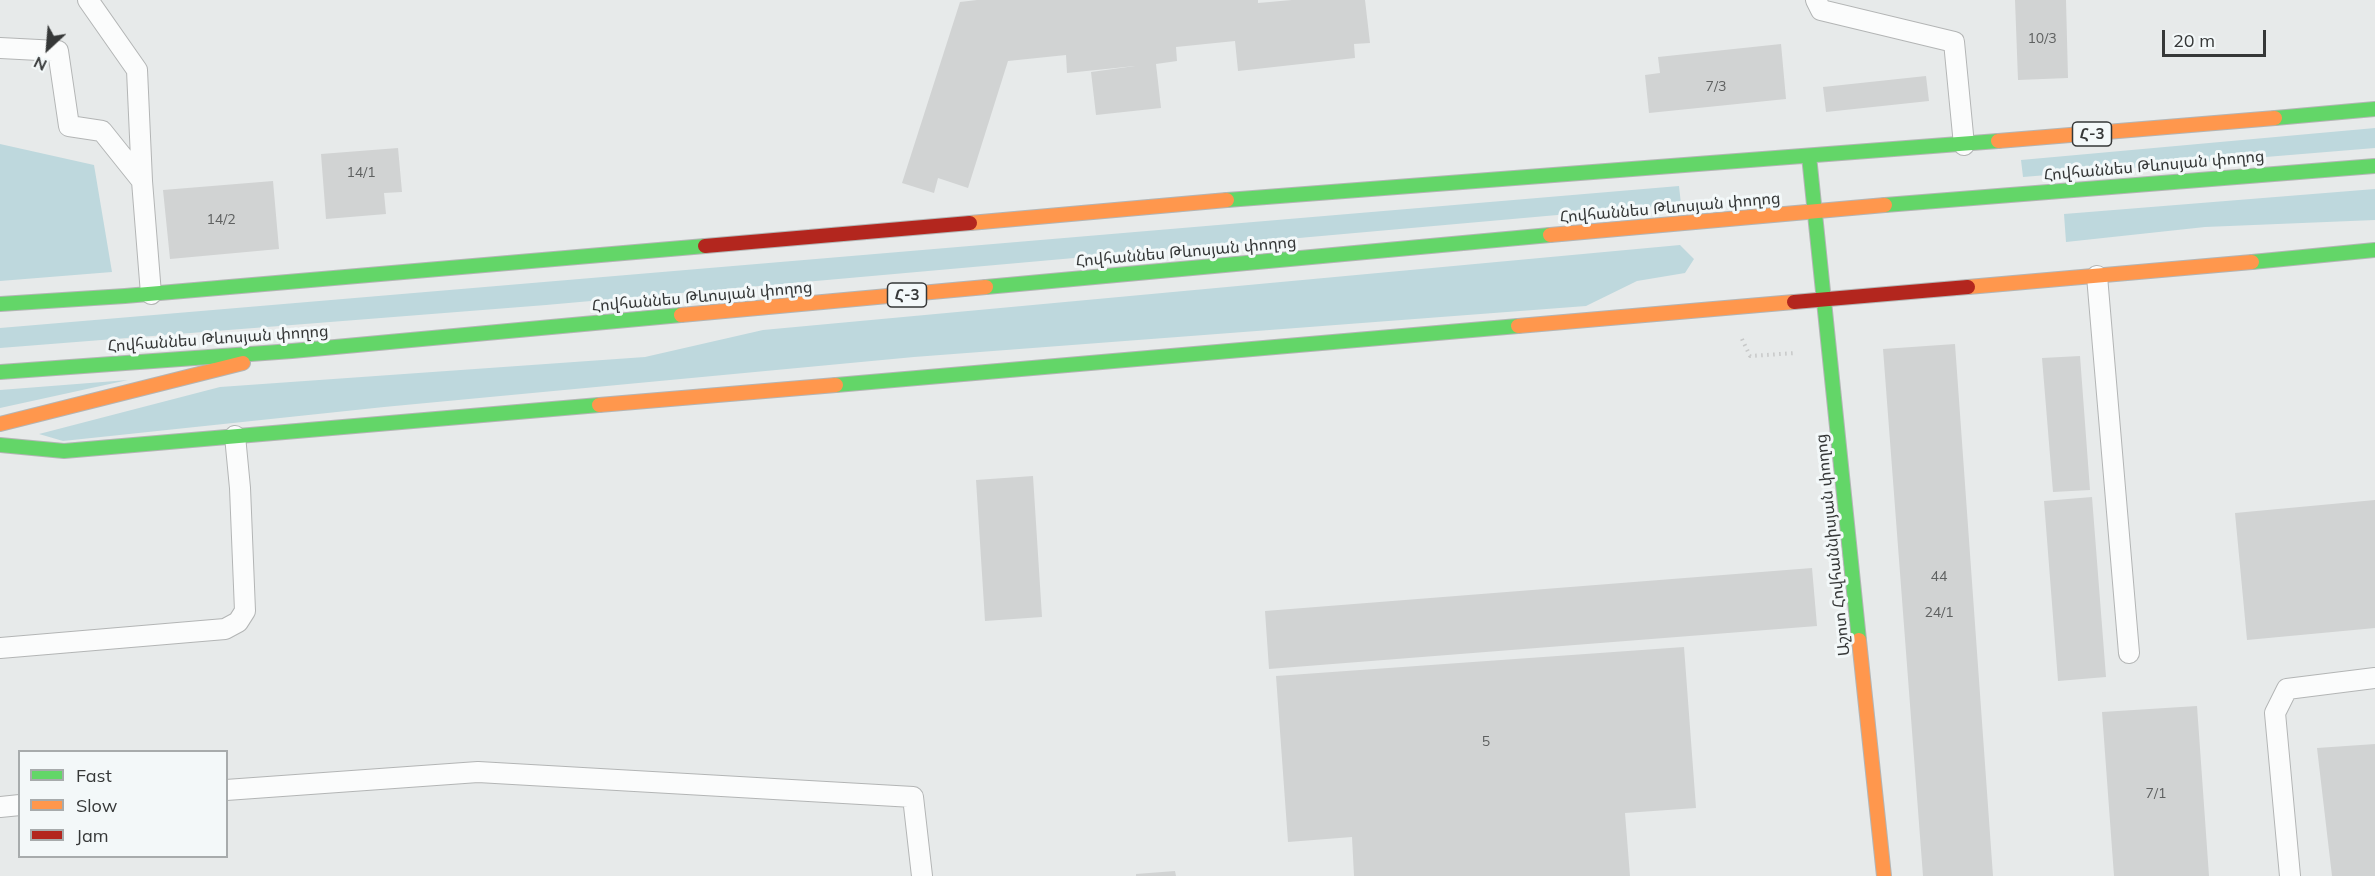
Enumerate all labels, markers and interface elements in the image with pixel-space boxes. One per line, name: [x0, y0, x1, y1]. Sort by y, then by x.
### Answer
north arrow: [18, 18, 78, 78]
scale bar: [2165, 18, 2268, 56]
text: 20 m: [2173, 29, 2215, 52]
house number: 10/3: [2027, 31, 2057, 47]
text: N: [30, 53, 50, 76]
house number: 7/3: [1706, 79, 1726, 95]
road number: Հ-3: [2072, 122, 2112, 146]
street label: Հովհաննես Թևոսյան փողոց: [2043, 147, 2265, 185]
house number: 14/1: [346, 165, 376, 181]
street label: Հովհաննես Թևոսյան փողոց: [1559, 189, 1781, 227]
house number: 14/2: [206, 212, 236, 228]
street label: Հովհաննես Թևոսյան փողոց: [1075, 233, 1297, 271]
street label: Հովհաննես Թևոսյան փողոց: [591, 278, 813, 316]
road number: Հ-3: [888, 283, 926, 307]
street label: Հովհաննես Թևոսյան փողոց: [107, 322, 329, 356]
street label: Աշոտ Հովհաննիսյան փողոց: [1812, 433, 1854, 657]
house number: 44: [1931, 569, 1947, 585]
house number: 24/1: [1924, 605, 1954, 621]
house number: 5: [1482, 734, 1490, 750]
legend: [18, 750, 228, 858]
text: Fast: [76, 764, 112, 787]
house number: 7/1: [2146, 786, 2166, 802]
text: Slow: [76, 794, 117, 817]
text: Jam: [76, 824, 109, 847]

